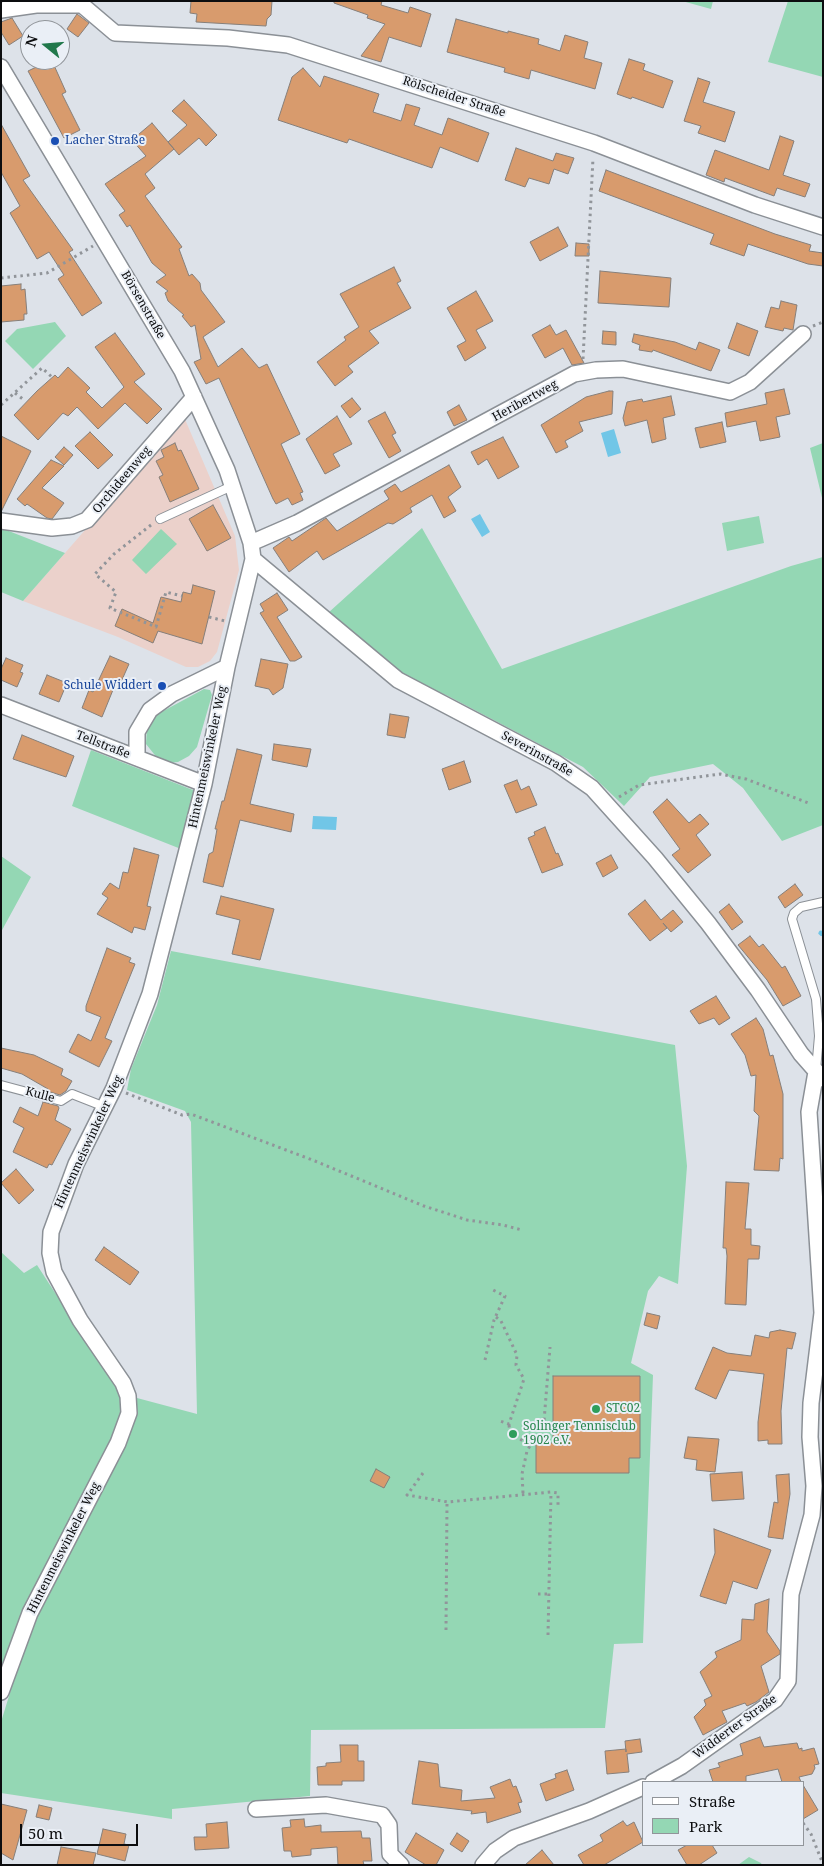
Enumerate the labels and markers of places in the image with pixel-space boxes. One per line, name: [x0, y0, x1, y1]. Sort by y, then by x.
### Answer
place label: Lacher Straße: [65, 134, 145, 148]
marker: Lacher Straße: [49, 135, 61, 147]
place label: Schule Widdert: [64, 679, 152, 693]
marker: Schule Widdert: [156, 680, 168, 692]
place label: STC02: [606, 1402, 640, 1416]
marker: STC02: [590, 1403, 602, 1415]
place label: Solinger Tennisclub 1902 e.V.: [523, 1420, 636, 1448]
marker: Solinger Tennisclub 1902 e.V.: [507, 1428, 519, 1440]

